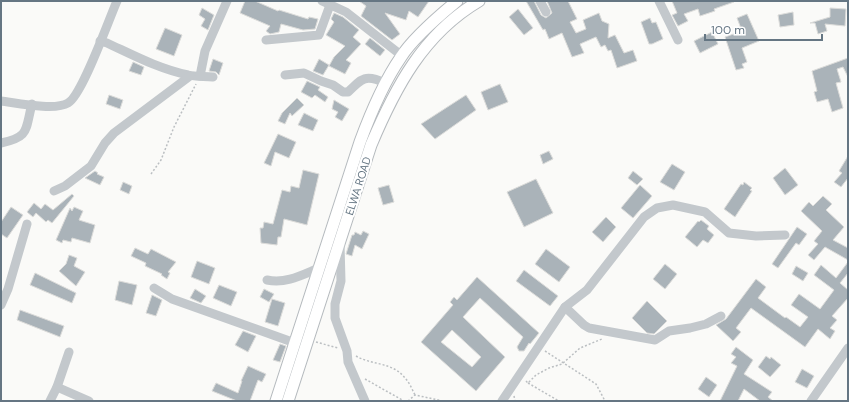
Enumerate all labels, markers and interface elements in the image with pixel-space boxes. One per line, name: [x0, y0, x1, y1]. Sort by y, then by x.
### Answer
scale bar: [705, 16, 822, 42]
text: 100 m: [711, 22, 745, 38]
street label: ELWA ROAD: [342, 155, 374, 217]

